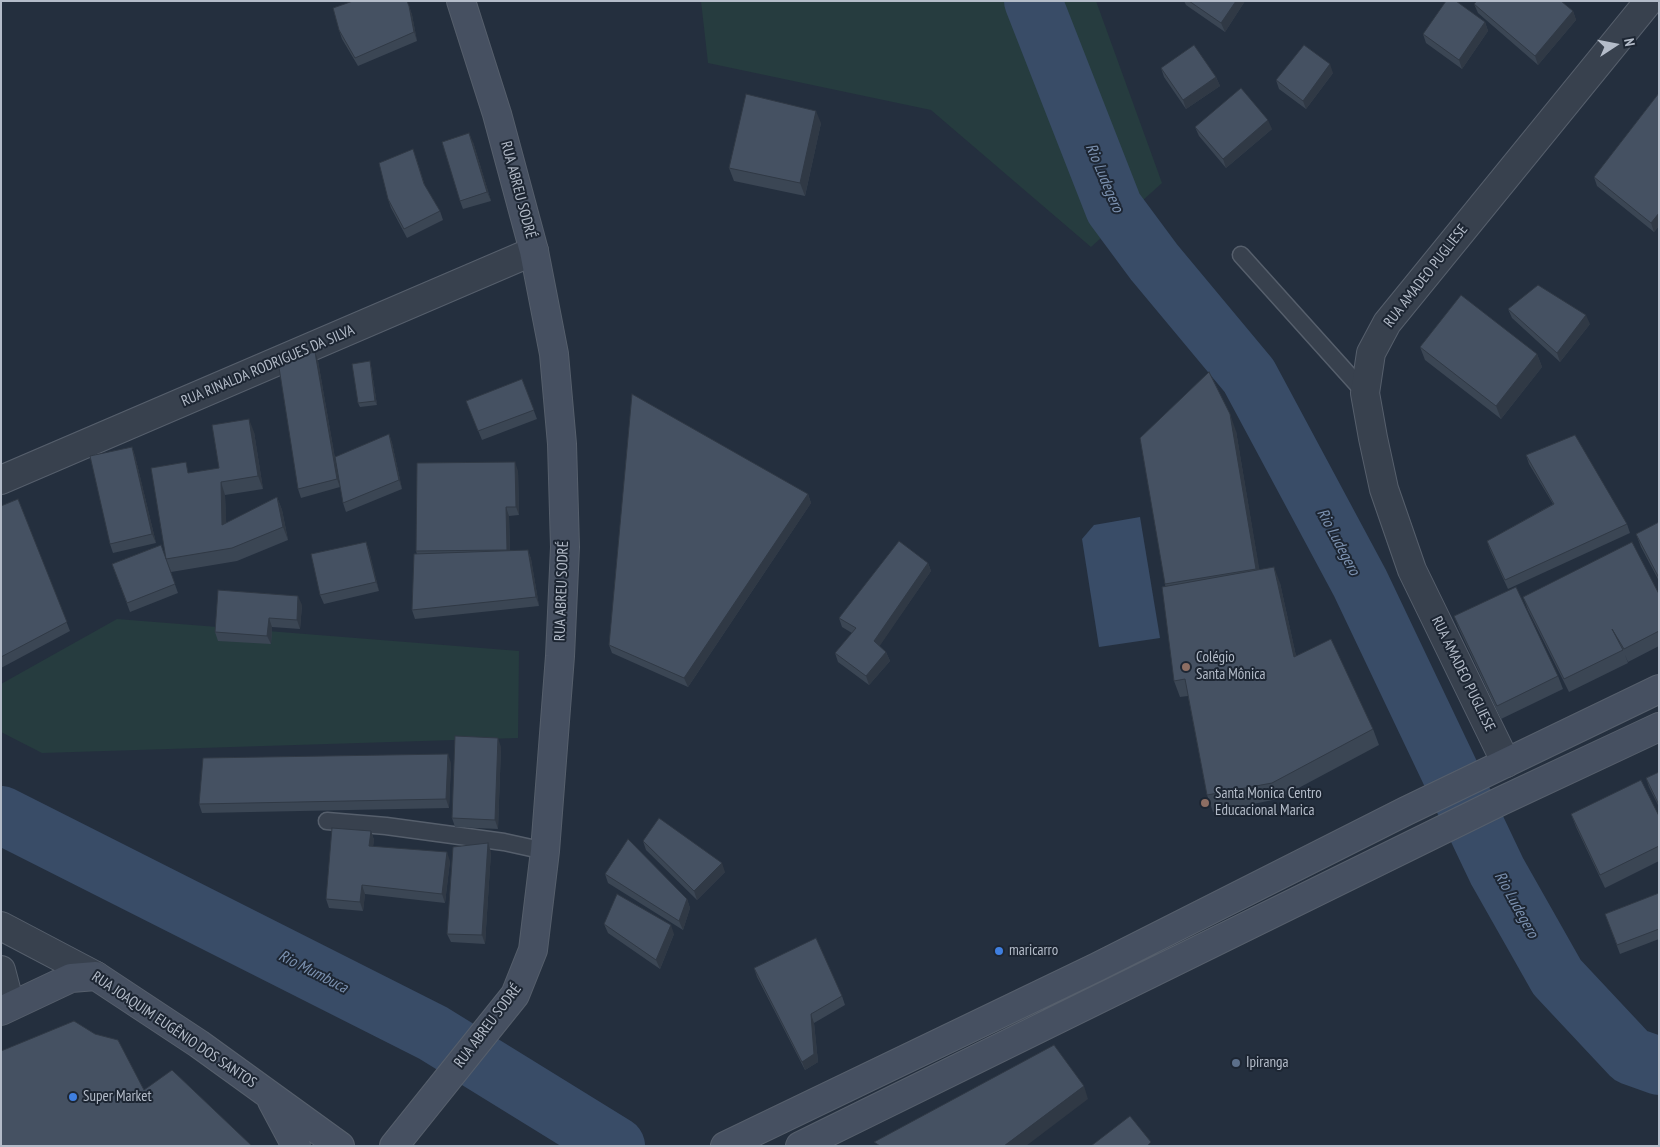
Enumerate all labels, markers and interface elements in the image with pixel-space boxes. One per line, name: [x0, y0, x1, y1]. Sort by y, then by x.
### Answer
north arrow: [1590, 20, 1640, 70]
text: N: [1620, 37, 1639, 48]
street label: RUA ABREU SODRÉ: [496, 139, 540, 241]
water label: Rio Ludegero: [1081, 141, 1127, 215]
street label: RUA AMADEO PUGLIESE: [1380, 221, 1472, 331]
street label: RUA RINALDA RODRIGUES DA SILVA: [179, 321, 357, 411]
water label: Rio Ludegero: [1312, 505, 1364, 579]
street label: RUA ABREU SODRÉ: [551, 541, 573, 641]
street label: RUA AMADEO PUGLIESE: [1427, 614, 1499, 734]
place label: Colégio Santa Mônica: [1196, 649, 1266, 684]
marker: Colégio Santa Mônica: [1180, 661, 1192, 673]
place label: Santa Monica Centro Educacional Marica: [1215, 785, 1322, 820]
marker: Santa Monica Centro Educacional Marica: [1199, 797, 1211, 809]
water label: Rio Ludegero: [1490, 868, 1542, 942]
place label: maricarro: [1009, 942, 1058, 960]
marker: maricarro: [993, 945, 1005, 957]
water label: Rio Mumbuca: [275, 946, 351, 998]
street label: RUA JOAQUIM EUGÊNIO DOS SANTOS: [88, 968, 260, 1092]
street label: RUA ABREU SODRÉ: [451, 981, 525, 1071]
place label: Ipiranga: [1246, 1054, 1288, 1072]
marker: Ipiranga: [1230, 1057, 1242, 1069]
place label: Super Market: [83, 1088, 152, 1106]
marker: Super Market: [67, 1091, 79, 1103]

